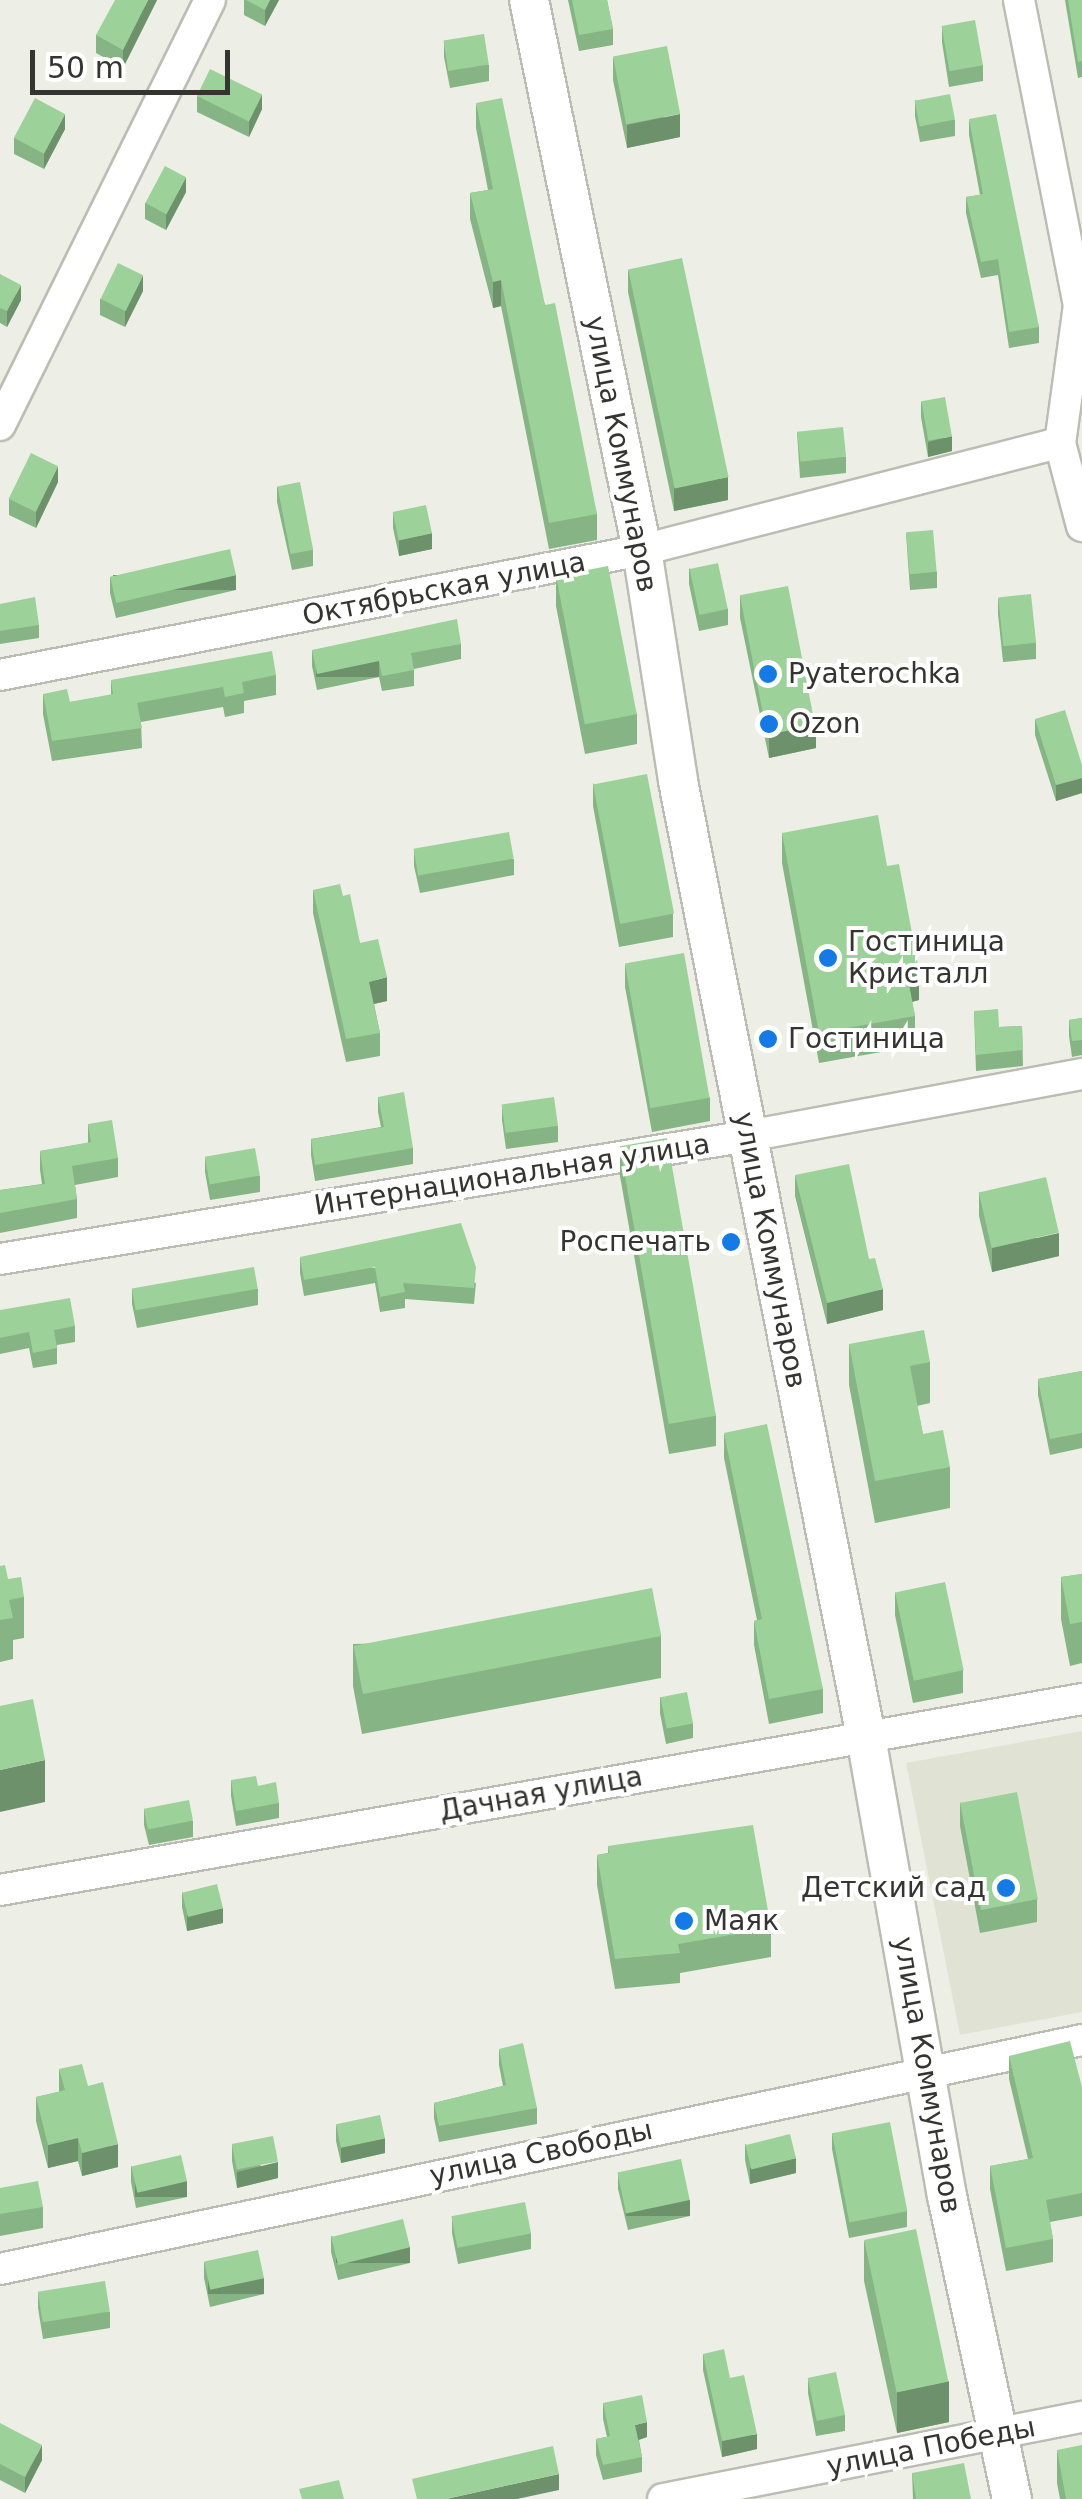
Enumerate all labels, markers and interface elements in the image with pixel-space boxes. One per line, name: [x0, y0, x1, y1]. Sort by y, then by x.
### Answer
scale bar: [35, 30, 235, 92]
text: 50 m: [47, 50, 124, 85]
street label: улица Коммунаров: [578, 313, 664, 595]
street label: Октябрьская улица: [300, 545, 588, 633]
place label: Pyaterochka: [788, 657, 961, 691]
marker: Pyaterochka: [757, 663, 779, 685]
place label: Ozon: [789, 707, 861, 741]
marker: Ozon: [758, 713, 780, 735]
place label: Гостиница Кристалл: [848, 925, 1005, 991]
marker: Гостиница Кристалл: [817, 947, 839, 969]
place label: Гостиница: [788, 1022, 945, 1056]
marker: Гостиница: [757, 1028, 779, 1050]
street label: улица Коммунаров: [727, 1109, 813, 1391]
street label: Интернациональная улица: [312, 1127, 712, 1223]
place label: Роспечать: [560, 1225, 711, 1259]
marker: Роспечать: [720, 1231, 742, 1253]
street label: Дачная улица: [437, 1760, 645, 1828]
place label: Детский сад: [801, 1871, 986, 1905]
marker: Детский сад: [995, 1877, 1017, 1899]
place label: Маяк: [704, 1904, 779, 1938]
marker: Маяк: [673, 1910, 695, 1932]
street label: улица Коммунаров: [886, 1934, 968, 2216]
street label: улица Свободы: [427, 2113, 655, 2193]
street label: улица Победы: [824, 2410, 1038, 2484]

